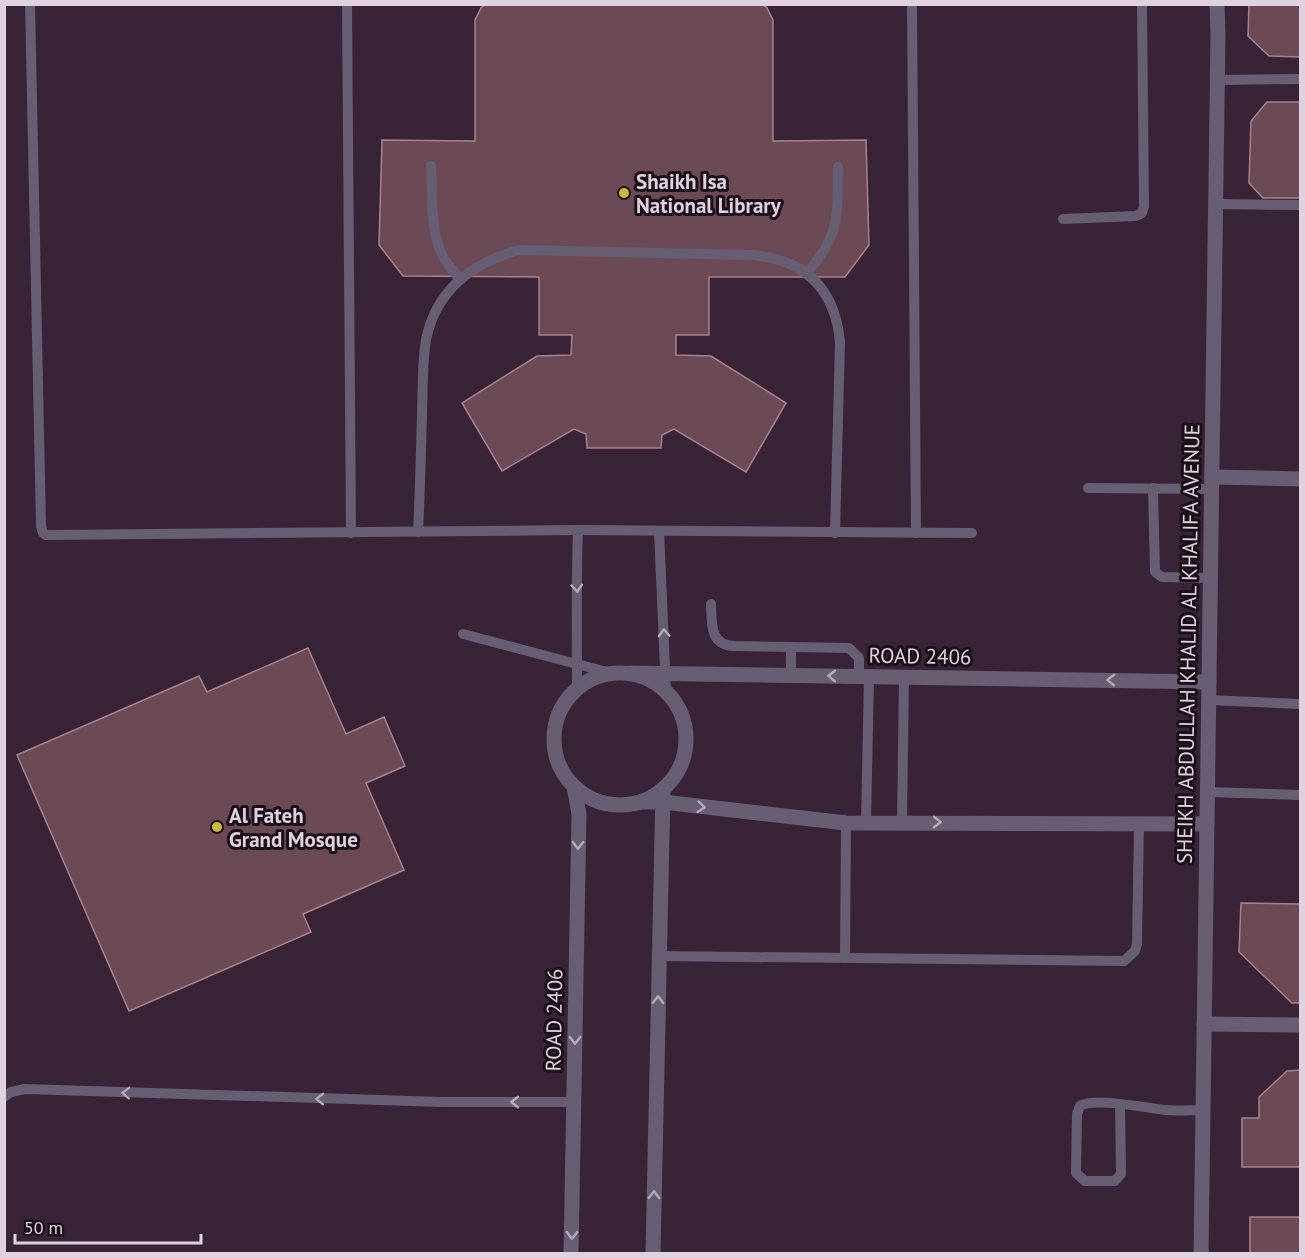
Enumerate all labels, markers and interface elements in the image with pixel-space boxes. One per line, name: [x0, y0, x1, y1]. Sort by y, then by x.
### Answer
place label: Shaikh Isa National Library: [636, 168, 782, 219]
marker: Shaikh Isa National Library: [617, 186, 631, 200]
street label: SHEIKH ABDULLAH KHALID AL KHALIFA AVENUE: [1171, 424, 1205, 864]
one-way arrow: [570, 584, 583, 593]
one-way arrow: [657, 628, 670, 637]
street label: ROAD 2406: [868, 642, 972, 670]
one-way arrow: [828, 670, 837, 682]
one-way arrow: [1106, 674, 1115, 686]
one-way arrow: [696, 800, 706, 812]
place label: Al Fateh Grand Mosque: [229, 802, 358, 853]
one-way arrow: [933, 816, 942, 828]
marker: Al Fateh Grand Mosque: [210, 820, 224, 834]
one-way arrow: [572, 841, 584, 850]
street label: ROAD 2406: [540, 968, 568, 1072]
one-way arrow: [652, 996, 664, 1005]
one-way arrow: [569, 1036, 581, 1045]
one-way arrow: [121, 1086, 130, 1099]
one-way arrow: [316, 1092, 325, 1105]
one-way arrow: [511, 1096, 520, 1108]
one-way arrow: [648, 1191, 660, 1200]
scale bar: [15, 1207, 201, 1245]
text: 50 m: [24, 1216, 63, 1239]
one-way arrow: [566, 1231, 578, 1240]

